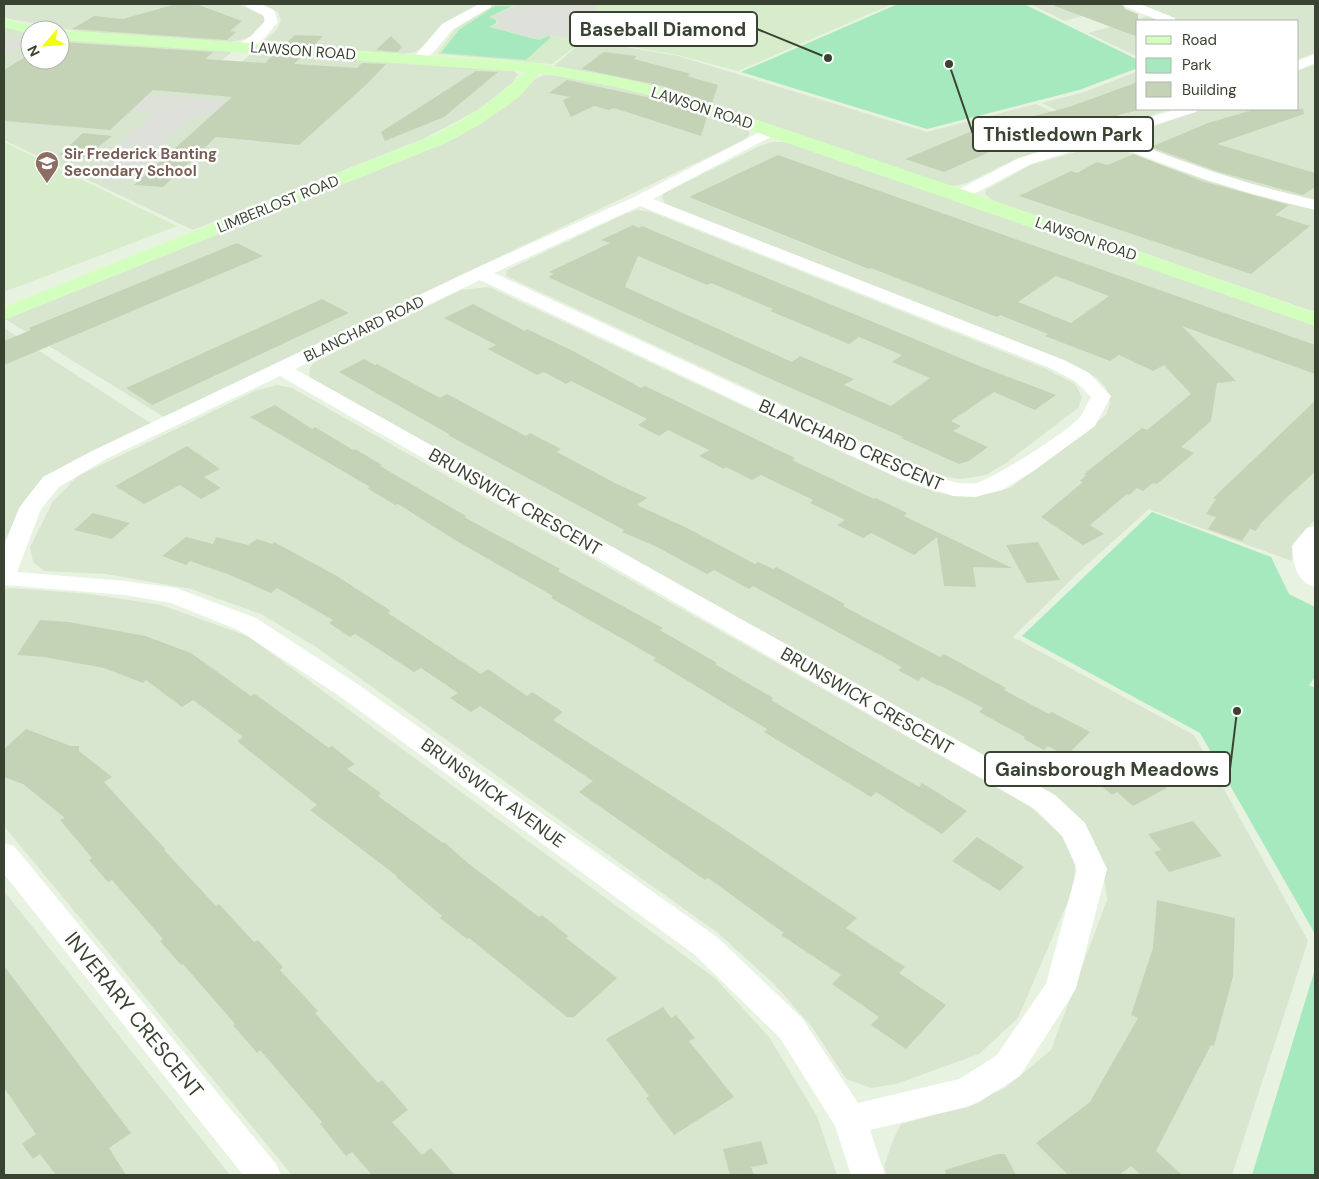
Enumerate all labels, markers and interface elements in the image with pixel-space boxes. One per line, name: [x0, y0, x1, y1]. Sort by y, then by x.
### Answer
callout: Baseball Diamond: [570, 12, 757, 46]
text: Baseball Diamond: [580, 17, 746, 42]
north arrow: [20, 20, 70, 70]
legend: [1136, 20, 1299, 110]
text: Road: [1182, 30, 1217, 50]
street label: LAWSON ROAD: [250, 37, 356, 65]
text: N: [23, 42, 44, 60]
text: Park: [1182, 55, 1212, 75]
text: Building: [1182, 80, 1237, 100]
street label: LAWSON ROAD: [649, 82, 755, 134]
callout: Thistledown Park: [973, 117, 1153, 151]
text: Thistledown Park: [983, 122, 1143, 147]
place label: Sir Frederick Banting Secondary School: [64, 144, 217, 181]
school or university icon: Sir Frederick Banting Secondary School: [34, 150, 60, 184]
street label: LIMBERLOST ROAD: [214, 170, 342, 238]
street label: LAWSON ROAD: [1033, 212, 1139, 266]
street label: BLANCHARD ROAD: [301, 291, 427, 367]
street label: BLANCHARD CRESCENT: [755, 393, 947, 497]
street label: BRUNSWICK CRESCENT: [424, 443, 606, 561]
street label: BRUNSWICK CRESCENT: [776, 642, 958, 760]
street label: BRUNSWICK AVENUE: [416, 733, 570, 853]
callout: Gainsborough Meadows: [985, 752, 1230, 786]
text: Gainsborough Meadows: [995, 757, 1219, 782]
street label: INVERARY CRESCENT: [58, 926, 210, 1104]

